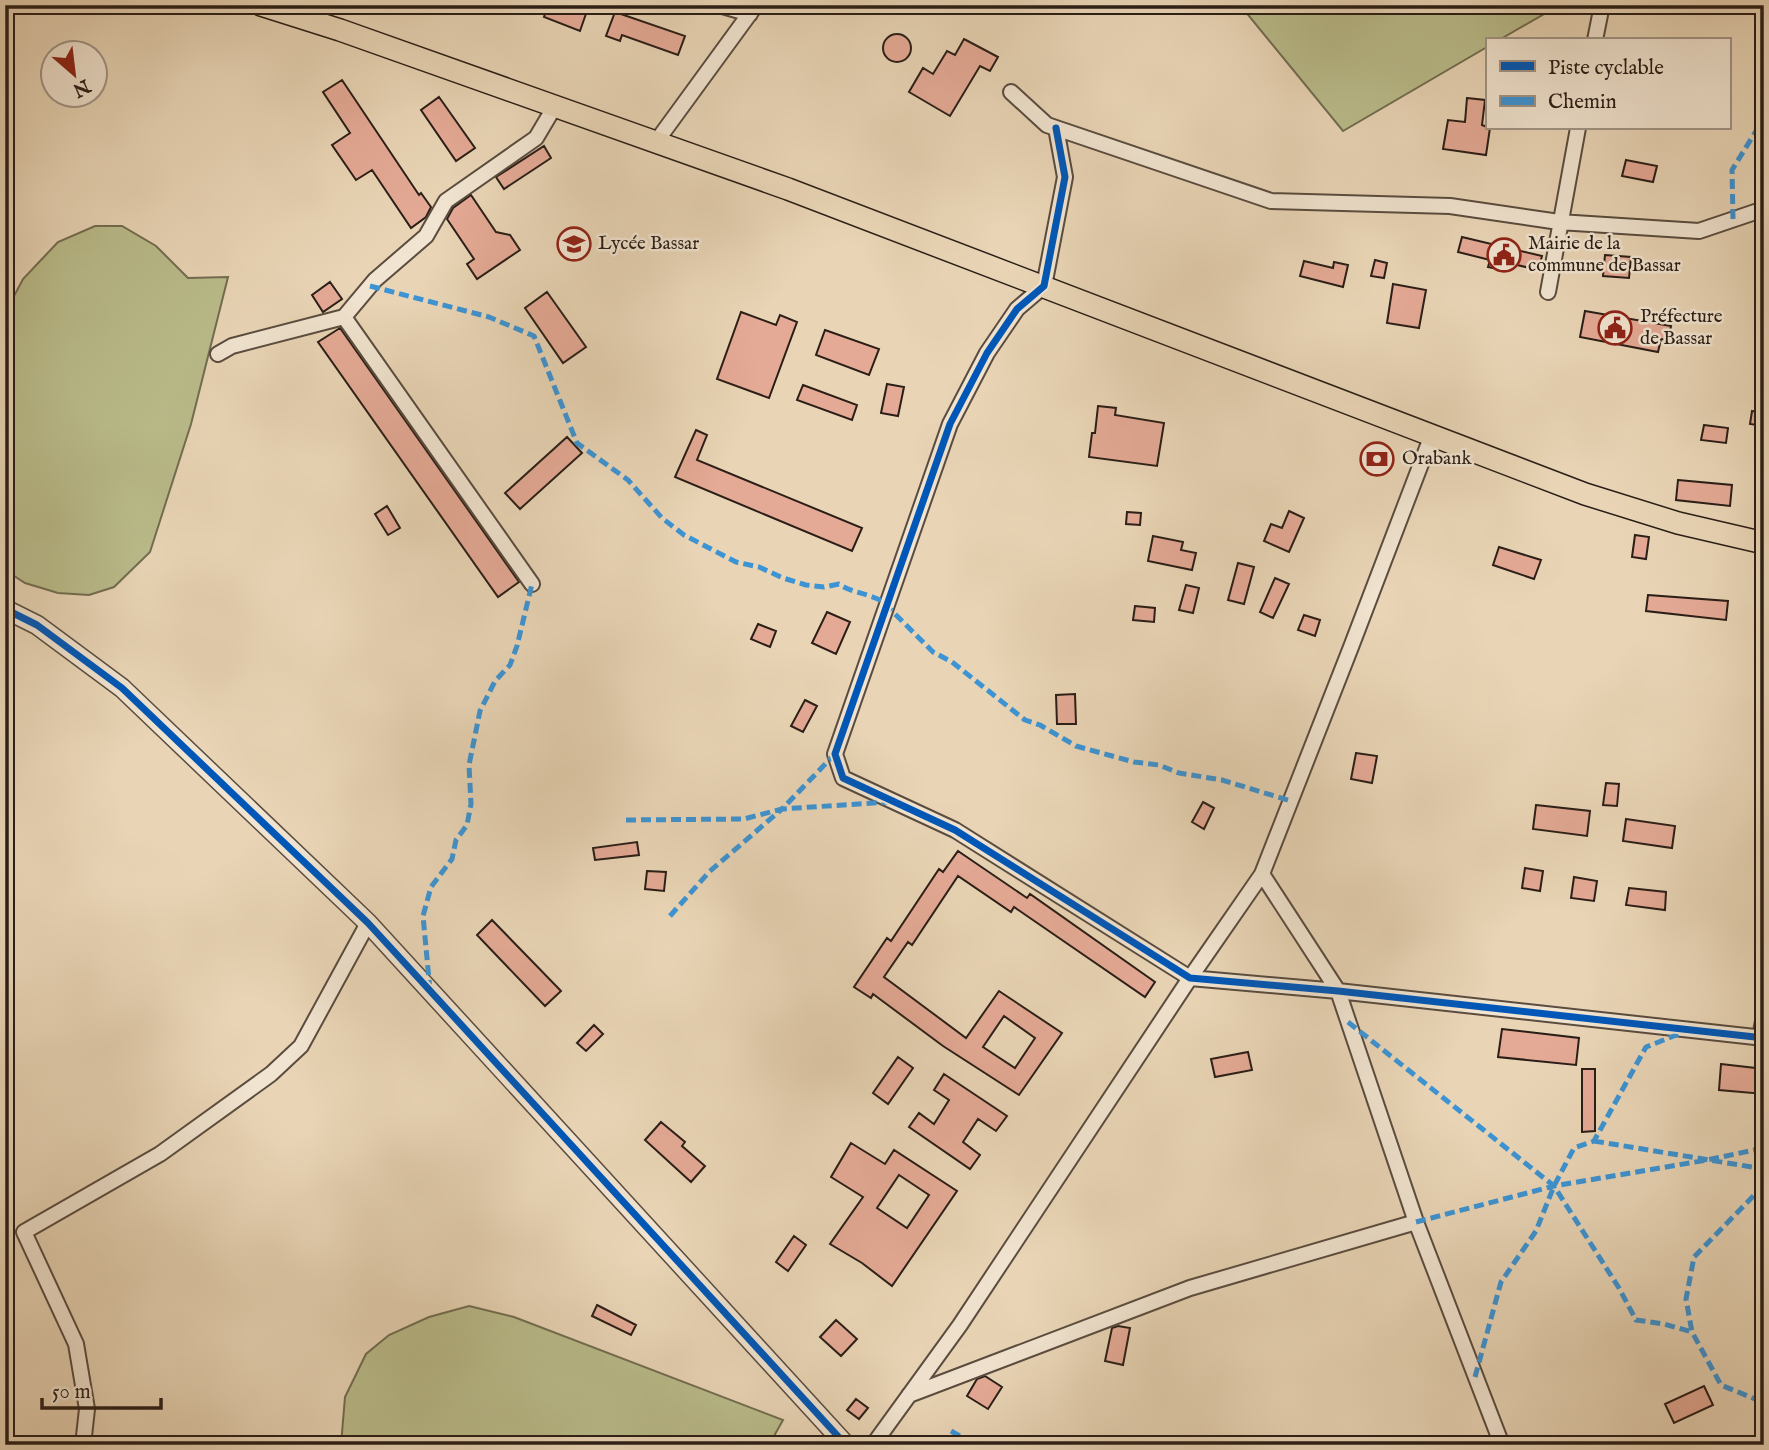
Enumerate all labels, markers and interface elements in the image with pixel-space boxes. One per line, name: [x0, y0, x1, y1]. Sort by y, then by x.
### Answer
north arrow: [38, 38, 108, 108]
legend: [1486, 38, 1730, 130]
text: Piste cyclable: [1548, 55, 1664, 82]
text: N: [68, 72, 95, 102]
text: Chemin: [1548, 89, 1617, 116]
school or university icon: Lycée Bassar: [555, 225, 593, 263]
place label: Lycée Bassar: [598, 232, 699, 256]
place label: Mairie de la commune de Bassar: [1528, 232, 1681, 278]
public building icon: Mairie de la commune de Bassar: [1485, 236, 1523, 274]
place label: Préfecture de Bassar: [1640, 305, 1723, 351]
public building icon: Préfecture de Bassar: [1596, 309, 1634, 347]
bank icon: Orabank: [1358, 440, 1396, 478]
place label: Orabank: [1402, 447, 1472, 471]
scale bar: [42, 1366, 161, 1410]
text: 50 m: [52, 1379, 91, 1406]

